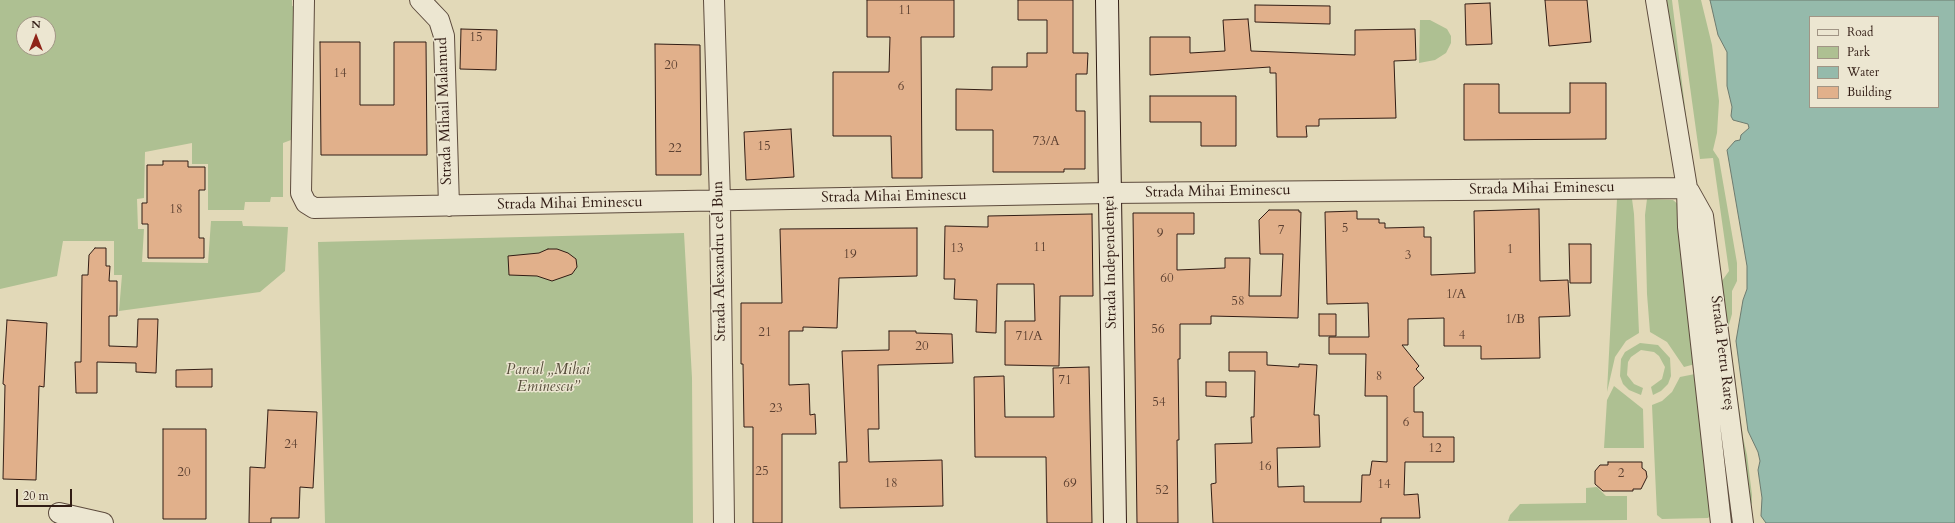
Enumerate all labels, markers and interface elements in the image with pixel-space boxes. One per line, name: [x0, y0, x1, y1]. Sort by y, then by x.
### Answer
house number: 11: [898, 3, 912, 19]
north arrow: [16, 16, 56, 56]
legend: [1809, 16, 1939, 108]
text: N: [31, 17, 41, 32]
text: Road: [1847, 24, 1873, 40]
house number: 15: [469, 30, 483, 46]
street label: Strada Mihail Malamud: [433, 37, 457, 185]
text: Park: [1847, 44, 1870, 60]
house number: 20: [664, 58, 678, 74]
text: Water: [1847, 64, 1879, 80]
house number: 14: [333, 66, 347, 82]
house number: 6: [898, 79, 904, 95]
text: Building: [1847, 84, 1891, 100]
house number: 73/A: [1033, 134, 1059, 150]
house number: 15: [757, 139, 771, 155]
house number: 22: [668, 141, 682, 157]
street label: Strada Mihai Eminescu: [1469, 179, 1615, 199]
street label: Strada Alexandru cel Bun: [710, 181, 730, 341]
street label: Strada Mihai Eminescu: [1145, 182, 1291, 202]
street label: Strada Mihai Eminescu: [821, 187, 967, 207]
street label: Strada Mihai Eminescu: [497, 194, 643, 214]
street label: Strada Independenței: [1101, 195, 1121, 329]
house number: 18: [169, 202, 183, 218]
house number: 5: [1342, 221, 1348, 237]
house number: 7: [1278, 223, 1284, 239]
house number: 9: [1157, 226, 1163, 242]
house number: 11: [1033, 240, 1047, 256]
house number: 13: [950, 241, 964, 257]
house number: 1: [1507, 242, 1513, 258]
house number: 19: [843, 247, 857, 263]
house number: 3: [1405, 248, 1411, 264]
house number: 60: [1160, 271, 1174, 287]
house number: 1/A: [1446, 287, 1466, 303]
house number: 58: [1231, 294, 1245, 310]
street label: Strada Petru Rareș: [1706, 295, 1738, 411]
house number: 1/B: [1505, 312, 1525, 328]
house number: 56: [1151, 322, 1165, 338]
house number: 21: [758, 325, 772, 341]
house number: 4: [1459, 328, 1465, 344]
house number: 71/A: [1016, 329, 1042, 345]
house number: 20: [915, 339, 929, 355]
park label: Parcul „Mihai Eminescu”: [506, 362, 590, 397]
house number: 8: [1376, 369, 1382, 385]
house number: 71: [1058, 373, 1072, 389]
house number: 54: [1152, 395, 1166, 411]
house number: 23: [769, 401, 783, 417]
house number: 6: [1403, 415, 1409, 431]
house number: 24: [284, 437, 298, 453]
house number: 12: [1428, 441, 1442, 457]
house number: 16: [1258, 459, 1272, 475]
house number: 25: [755, 464, 769, 480]
house number: 20: [177, 465, 191, 481]
house number: 2: [1618, 466, 1624, 482]
house number: 18: [884, 476, 898, 492]
house number: 69: [1063, 476, 1077, 492]
house number: 14: [1377, 477, 1391, 493]
scale bar: [18, 481, 74, 507]
house number: 52: [1155, 483, 1169, 499]
text: 20 m: [23, 488, 49, 504]

